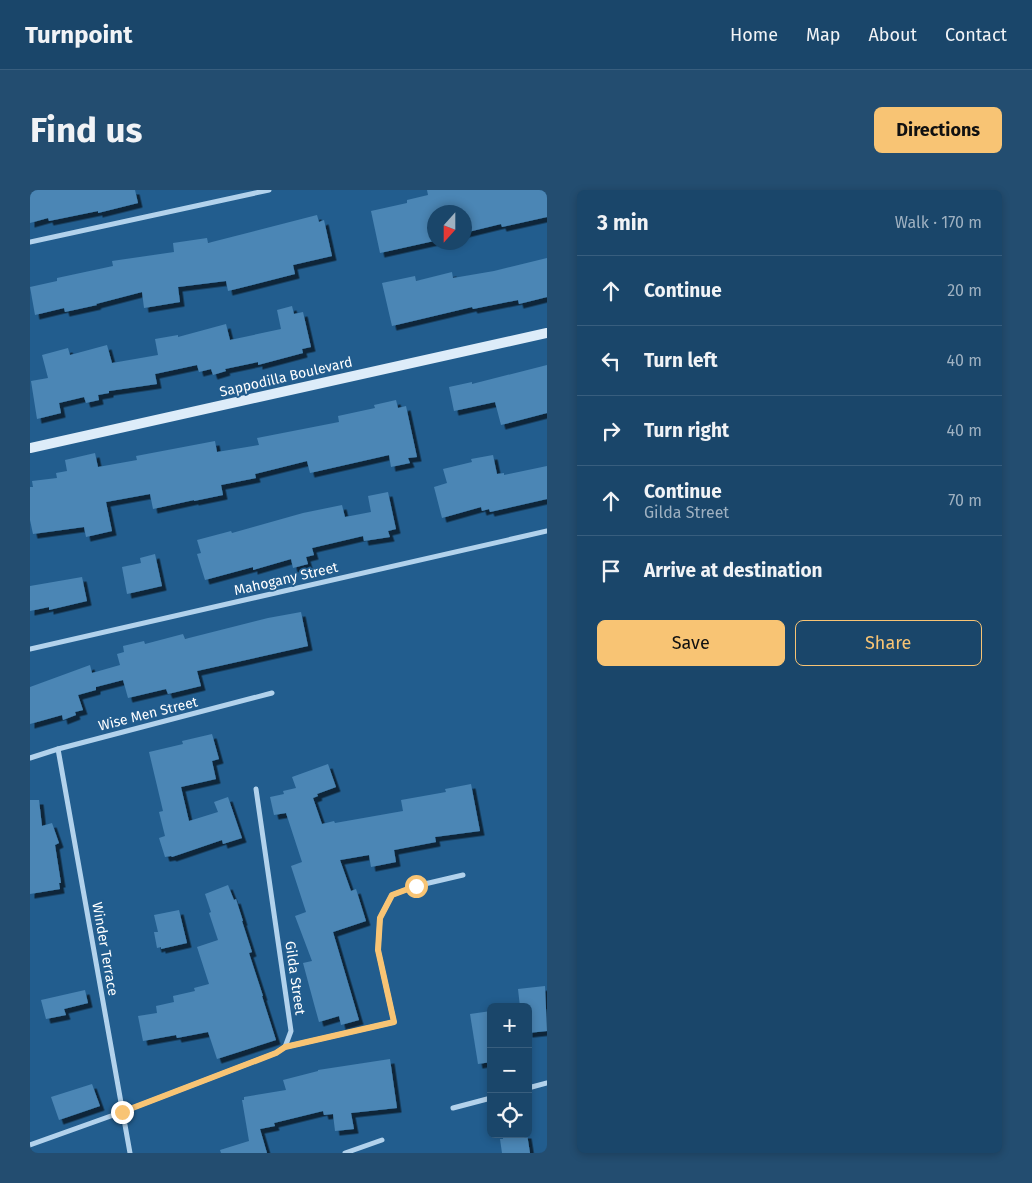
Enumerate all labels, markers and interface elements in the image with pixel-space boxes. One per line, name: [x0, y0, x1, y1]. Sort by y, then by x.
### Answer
text: Turnpoint: [25, 21, 132, 49]
text: Home: [730, 24, 778, 46]
text: Map: [806, 24, 840, 46]
text: About: [868, 24, 917, 46]
text: Contact: [945, 24, 1007, 46]
button: Directions: [874, 107, 1002, 153]
text: Find us: [30, 109, 142, 151]
north arrow: [427, 205, 472, 250]
text: 3 min: [597, 210, 649, 236]
text: Walk · 170 m: [895, 213, 982, 232]
icon: ahead: [597, 277, 625, 305]
text: Continue: [644, 279, 722, 302]
text: 20 m: [947, 281, 982, 300]
icon: left: [597, 347, 625, 375]
text: Turn left: [644, 349, 718, 372]
text: 40 m: [947, 351, 982, 370]
street label: Sappodilla Boulevard: [218, 353, 354, 401]
icon: right: [597, 417, 625, 445]
text: Turn right: [644, 419, 729, 442]
text: 40 m: [947, 421, 982, 440]
text: Continue: [644, 480, 722, 503]
icon: ahead: [597, 487, 625, 515]
text: 70 m: [948, 491, 982, 510]
text: Gilda Street: [644, 503, 729, 522]
icon: arrive: [597, 557, 625, 585]
street label: Mahogany Street: [232, 559, 341, 599]
text: Arrive at destination: [644, 559, 823, 582]
button: Save: [597, 620, 785, 666]
button: Share: [795, 620, 982, 666]
street label: Wise Men Street: [97, 693, 200, 735]
route start: [405, 875, 428, 898]
street label: Winder Terrace: [88, 901, 122, 997]
street label: Gilda Street: [281, 940, 309, 1017]
map controls: [487, 1003, 532, 1138]
button: +: [487, 1003, 532, 1048]
button: −: [487, 1048, 532, 1093]
button: locate: [487, 1093, 532, 1138]
route end: [111, 1101, 134, 1124]

